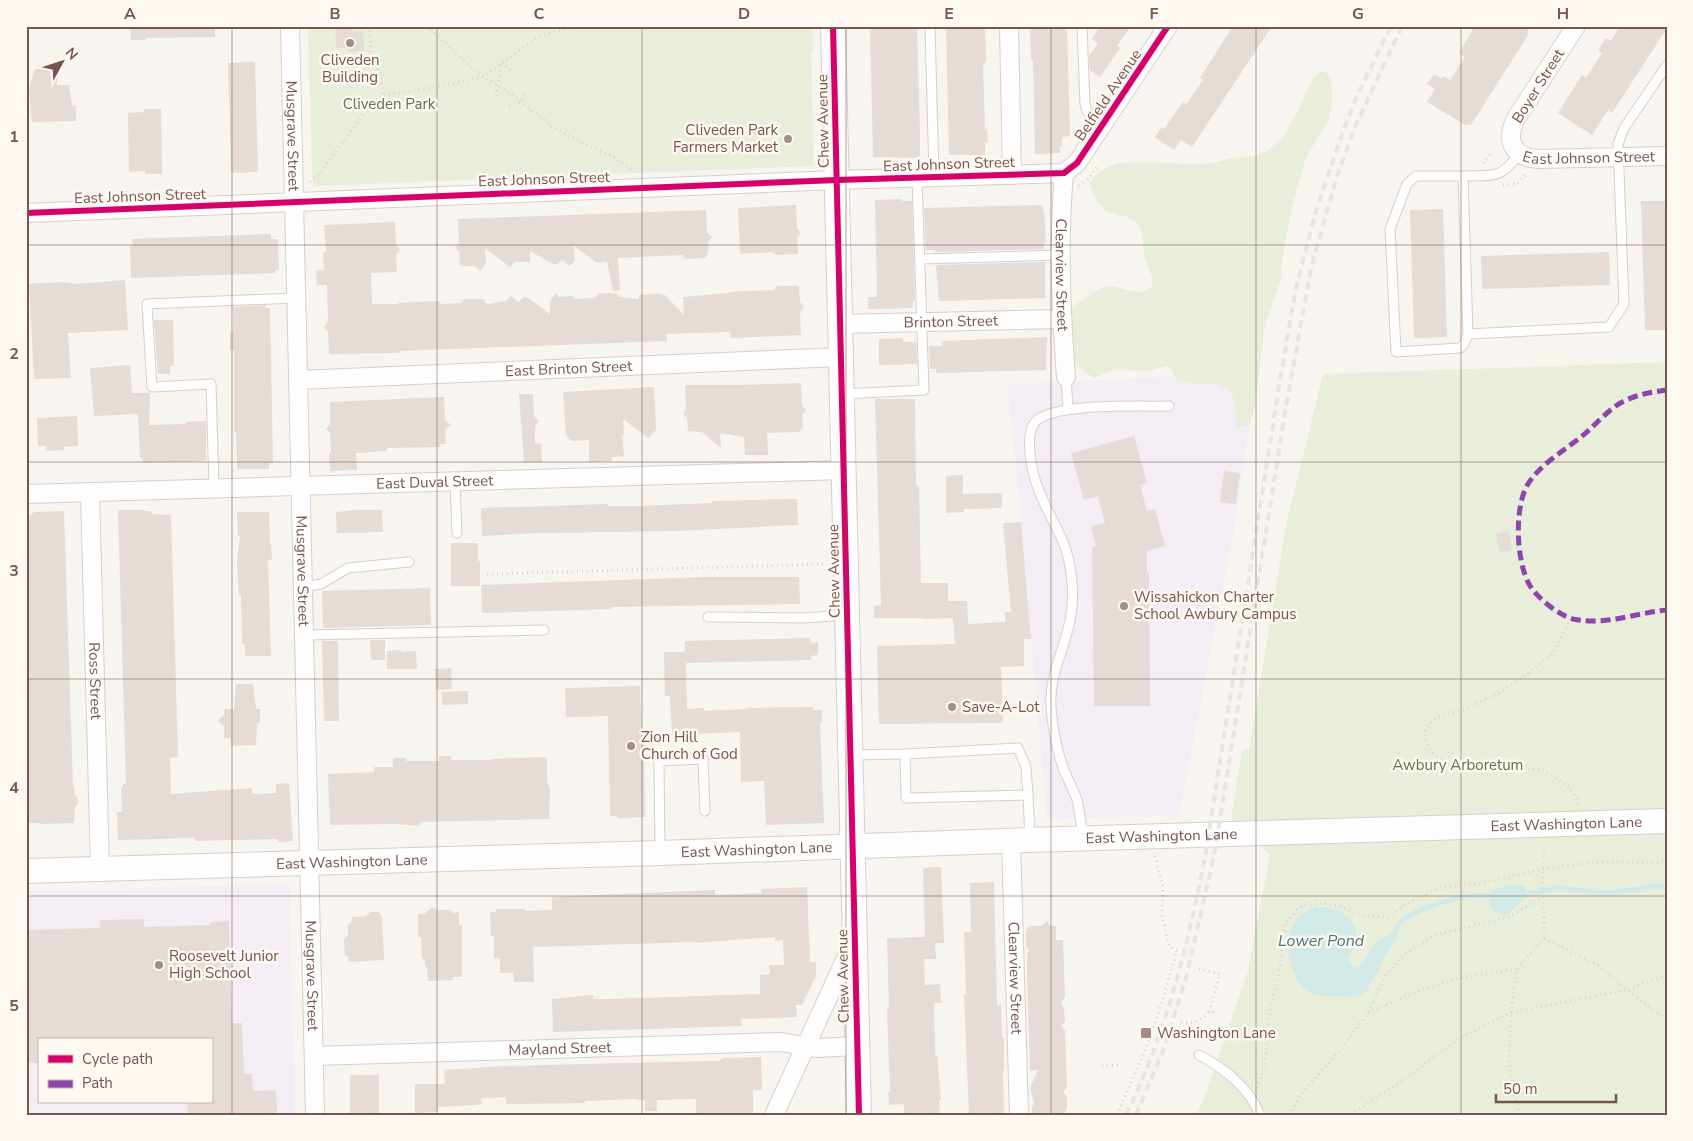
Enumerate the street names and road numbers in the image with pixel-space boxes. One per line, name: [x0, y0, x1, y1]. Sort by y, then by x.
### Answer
street label: Boyer Street: [1507, 44, 1569, 127]
street label: Belfield Avenue: [1070, 45, 1146, 145]
street label: Chew Avenue: [812, 74, 834, 168]
street label: Musgrave Street: [281, 80, 304, 192]
street label: East Johnson Street: [1520, 146, 1656, 169]
street label: East Johnson Street: [883, 152, 1016, 176]
street label: East Johnson Street: [478, 167, 611, 191]
street label: East Johnson Street: [74, 184, 207, 208]
street label: Clearview Street: [1051, 218, 1073, 333]
street label: Brinton Street: [904, 310, 999, 333]
street label: East Brinton Street: [505, 356, 634, 381]
street label: East Duval Street: [376, 470, 494, 494]
street label: Musgrave Street: [291, 515, 314, 627]
street label: Chew Avenue: [823, 524, 845, 618]
street label: Ross Street: [84, 642, 106, 721]
street label: East Washington Lane: [1490, 812, 1642, 836]
street label: East Washington Lane: [1085, 824, 1238, 848]
street label: East Washington Lane: [681, 837, 833, 862]
street label: East Washington Lane: [276, 850, 428, 874]
street label: Musgrave Street: [301, 920, 323, 1032]
street label: Clearview Street: [1003, 921, 1027, 1035]
street label: Chew Avenue: [832, 929, 854, 1023]
street label: Mayland Street: [508, 1037, 612, 1060]

